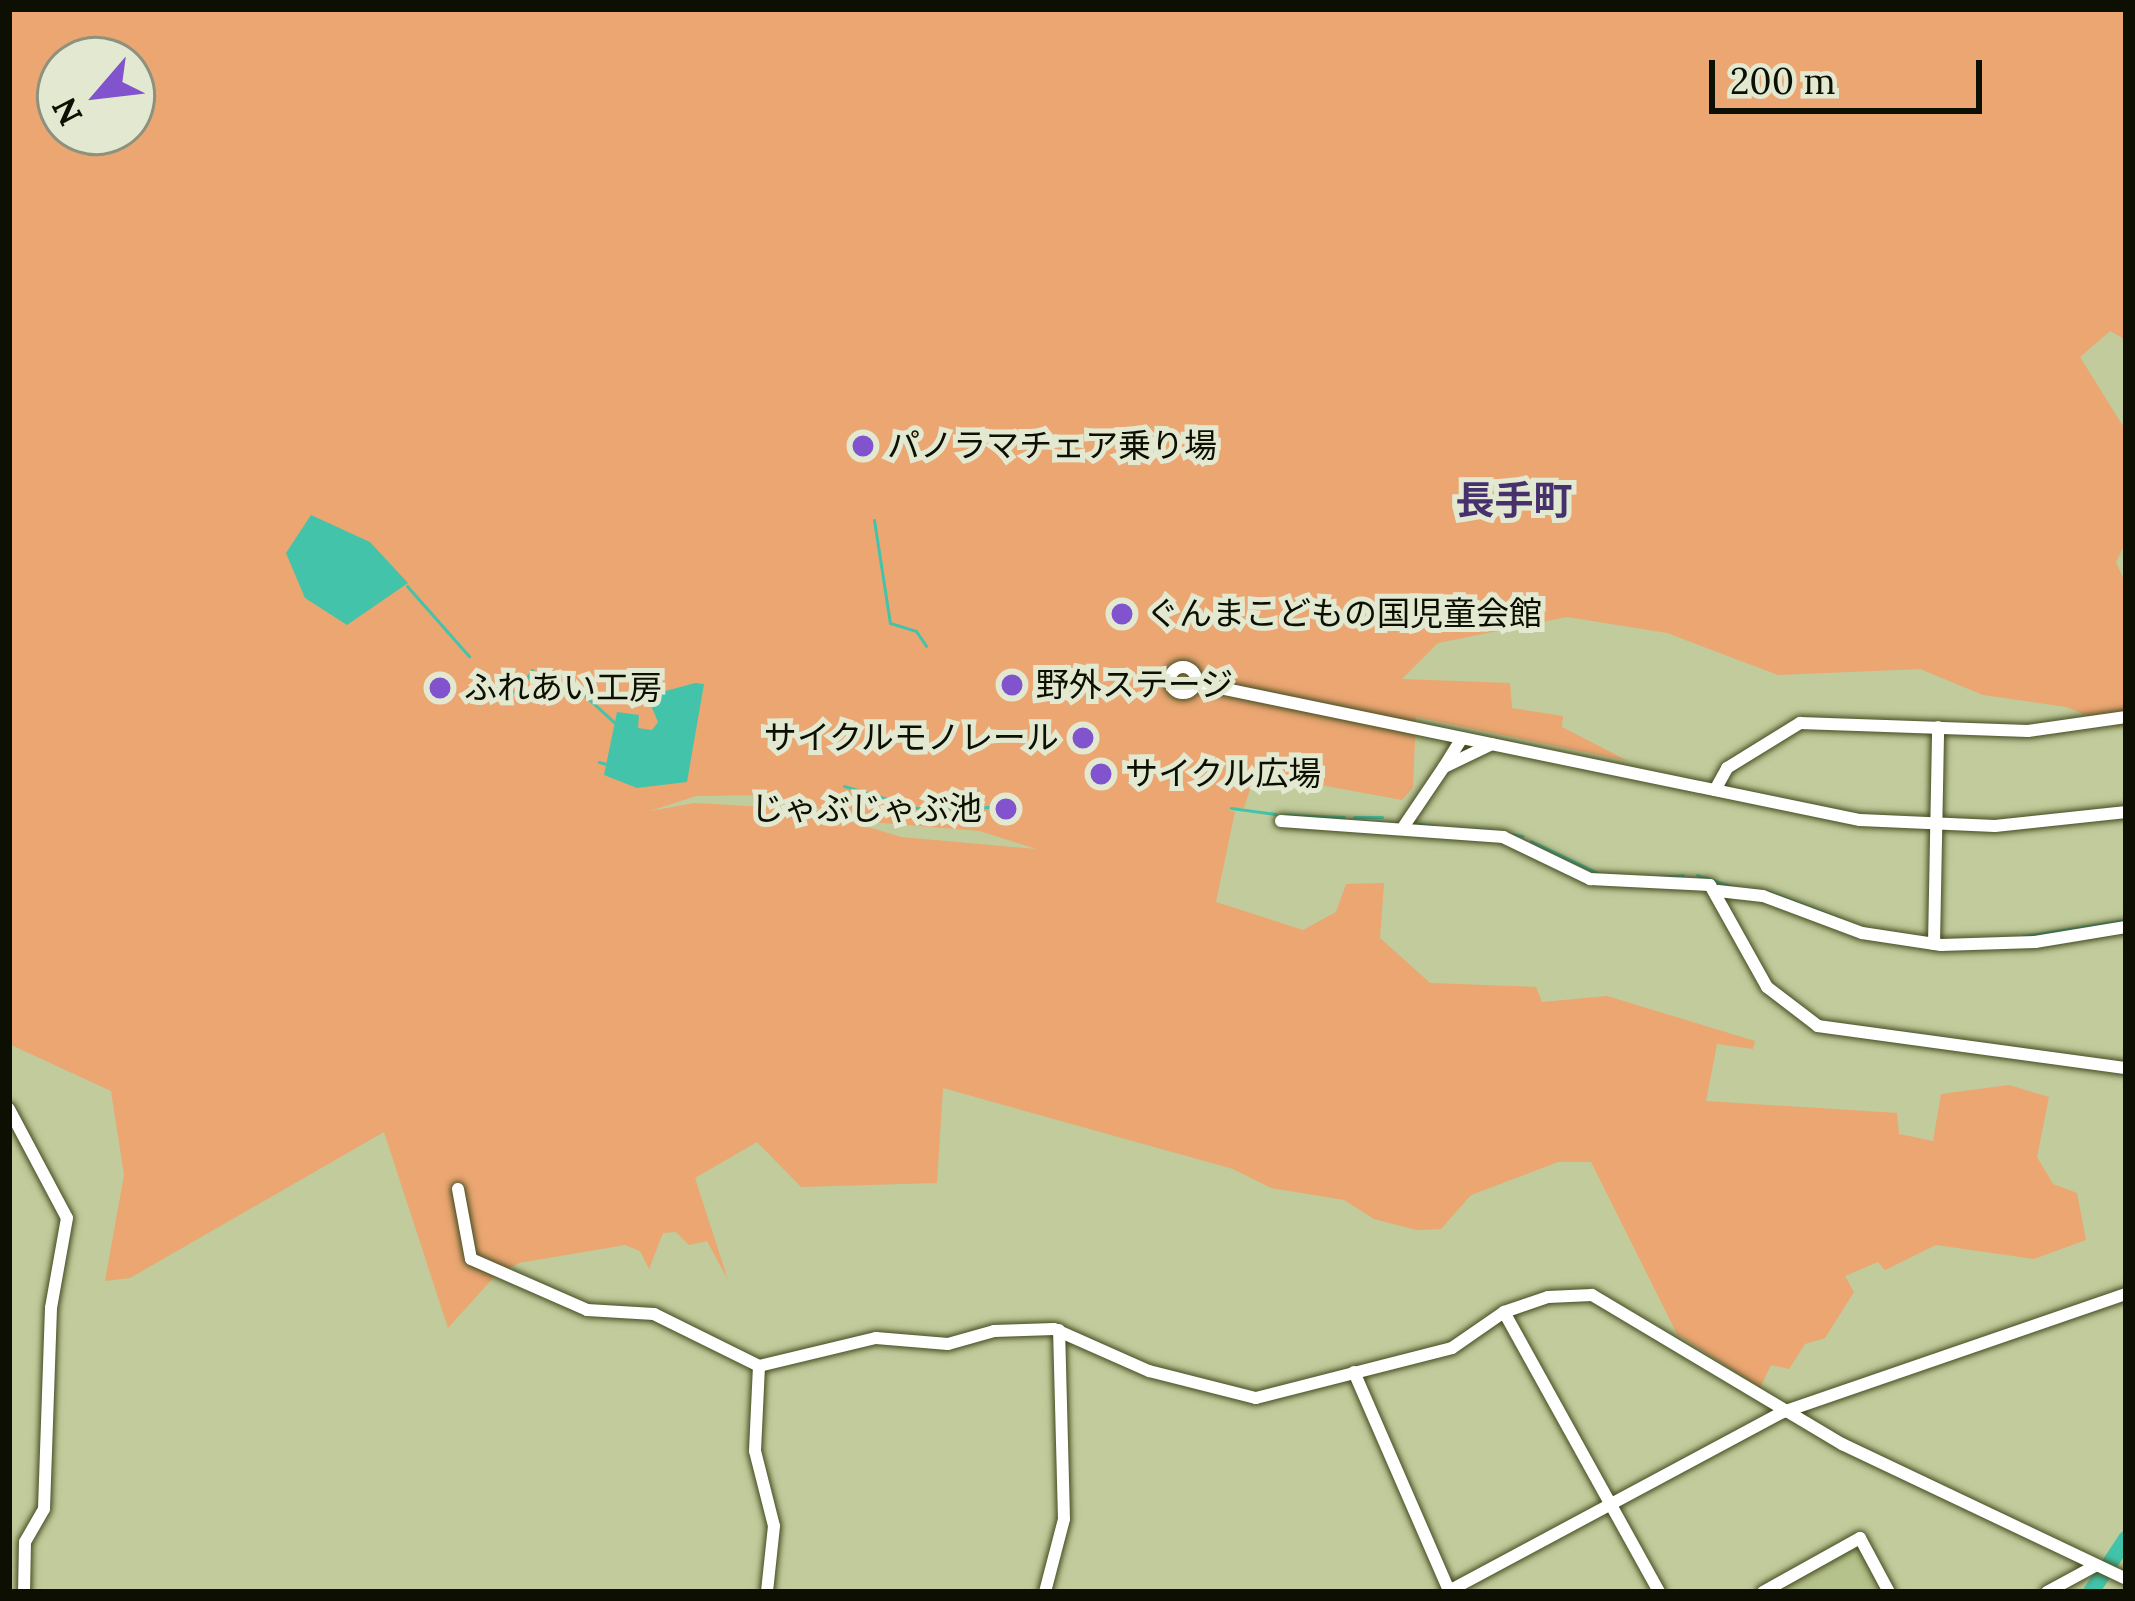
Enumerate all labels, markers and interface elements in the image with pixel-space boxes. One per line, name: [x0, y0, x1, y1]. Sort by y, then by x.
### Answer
north arrow: [36, 36, 156, 156]
scale bar: [1715, 36, 1988, 110]
text: 200 m: [1730, 58, 1836, 104]
text: N: [42, 90, 91, 133]
place label: パノラマチェア乗り場: [887, 426, 1217, 466]
marker: パノラマチェア乗り場: [850, 433, 876, 459]
district label: 長手町: [1456, 477, 1572, 523]
place label: ぐんまこどもの国児童会館: [1146, 594, 1542, 634]
marker: ぐんまこどもの国児童会館: [1109, 601, 1135, 627]
place label: 野外ステージ: [1036, 665, 1234, 705]
place label: ふれあい工房: [464, 668, 662, 708]
marker: 野外ステージ: [999, 672, 1025, 698]
marker: ふれあい工房: [427, 675, 453, 701]
place label: サイクルモノレール: [762, 718, 1059, 758]
marker: サイクルモノレール: [1070, 725, 1096, 751]
place label: サイクル広場: [1125, 754, 1323, 794]
marker: サイクル広場: [1088, 761, 1114, 787]
place label: じゃぶじゃぶ池: [751, 789, 982, 829]
marker: じゃぶじゃぶ池: [993, 796, 1019, 822]

